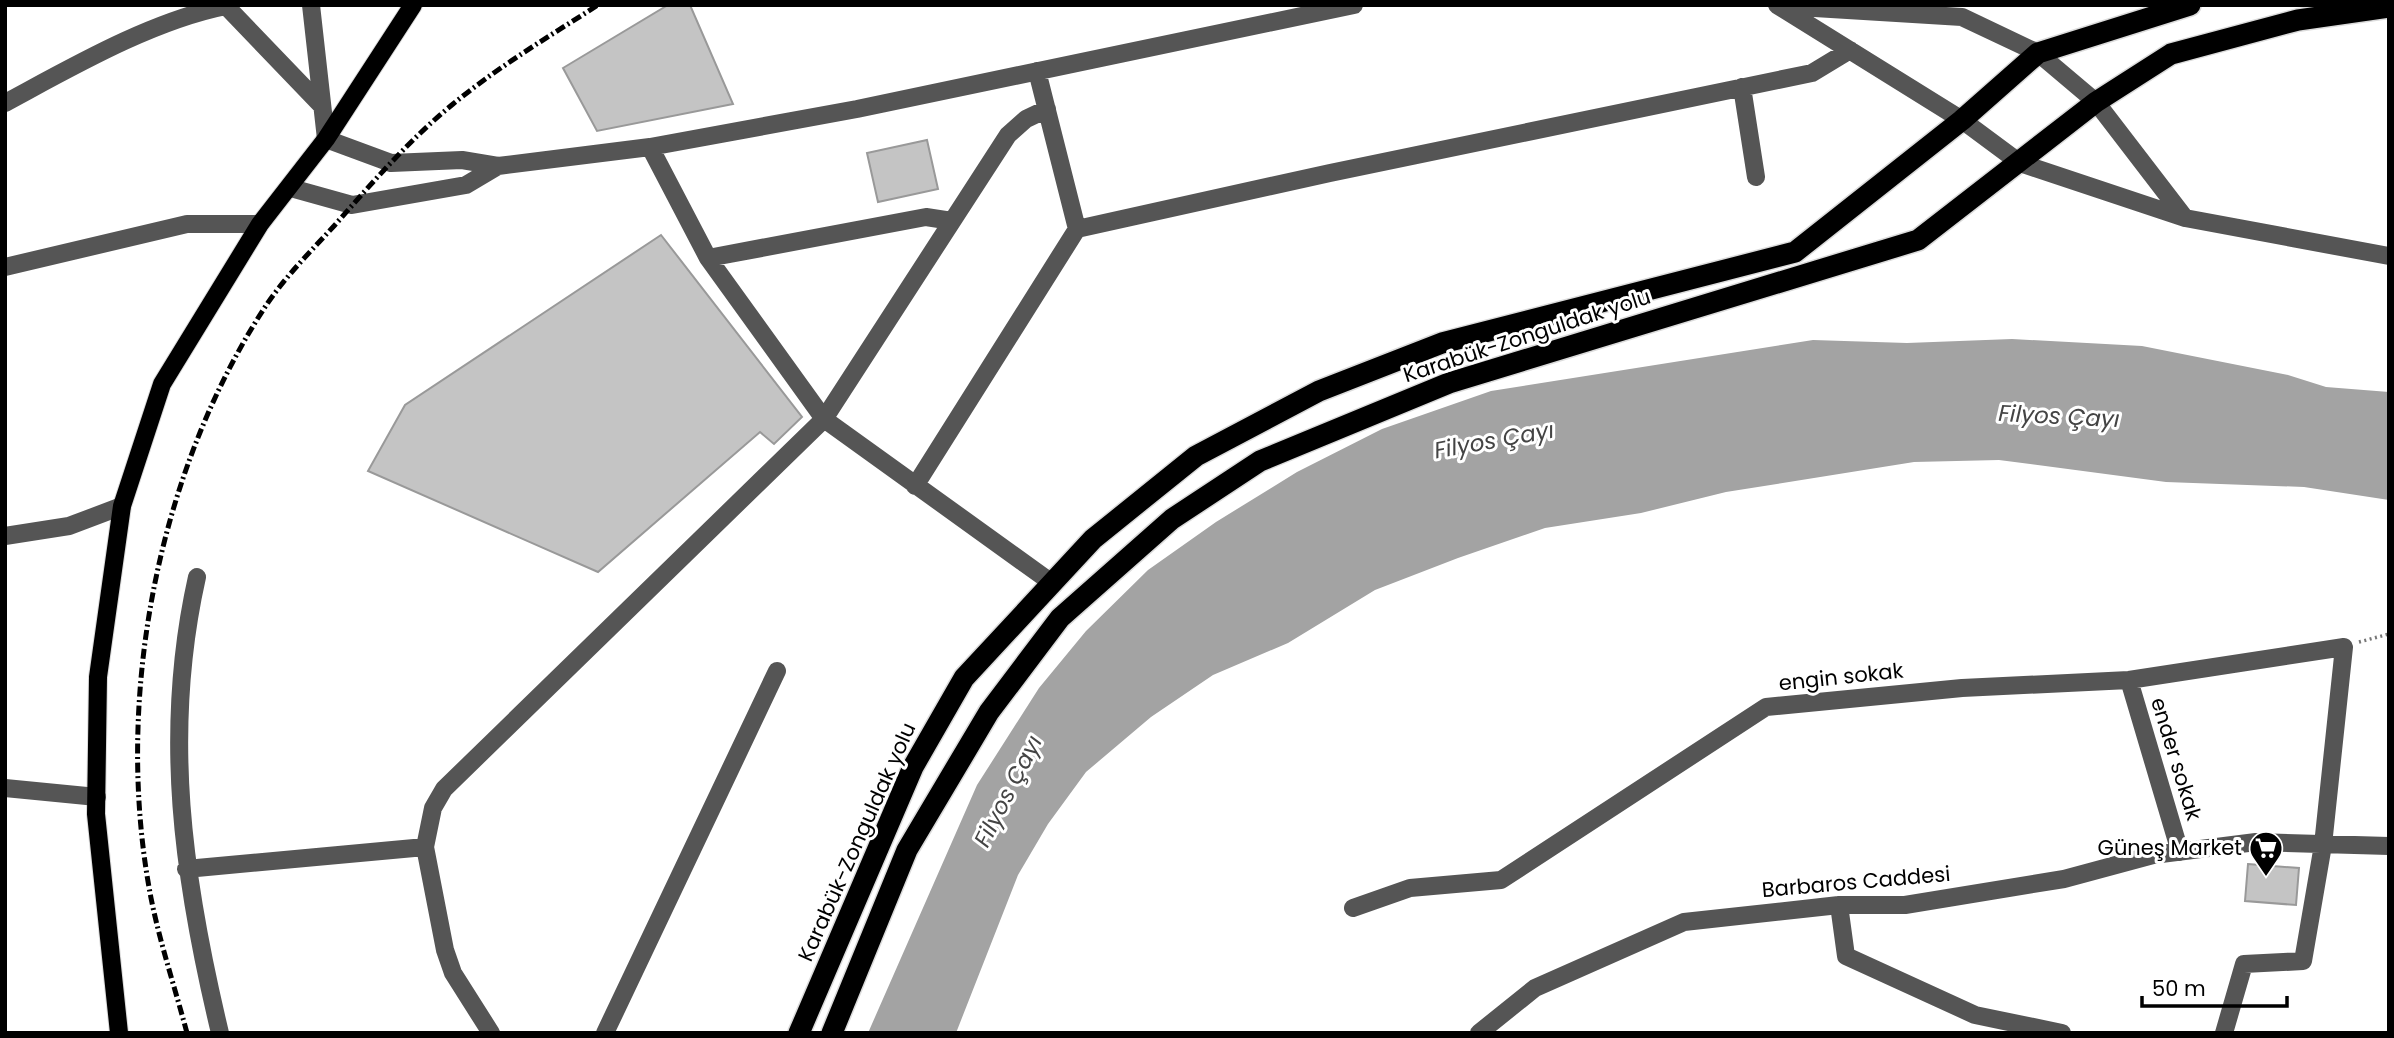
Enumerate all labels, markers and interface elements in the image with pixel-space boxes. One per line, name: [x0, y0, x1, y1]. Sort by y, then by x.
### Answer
street label: Karabük-Zonguldak yolu: [1399, 282, 1654, 389]
water label: Filyos Çayı: [1998, 397, 2120, 435]
water label: Filyos Çayı: [1431, 414, 1557, 466]
street label: engin sokak: [1777, 656, 1905, 697]
street label: ender sokak: [2144, 694, 2209, 824]
street label: Karabük-Zonguldak yolu: [791, 718, 922, 966]
water label: Filyos Çayı: [966, 730, 1050, 852]
supermarket icon: Güneş Market: [2247, 829, 2285, 878]
place label: Güneş Market: [2098, 833, 2242, 862]
street label: Barbaros Caddesi: [1761, 859, 1951, 904]
scale bar: [2142, 964, 2287, 1008]
text: 50 m: [2152, 974, 2206, 1003]

